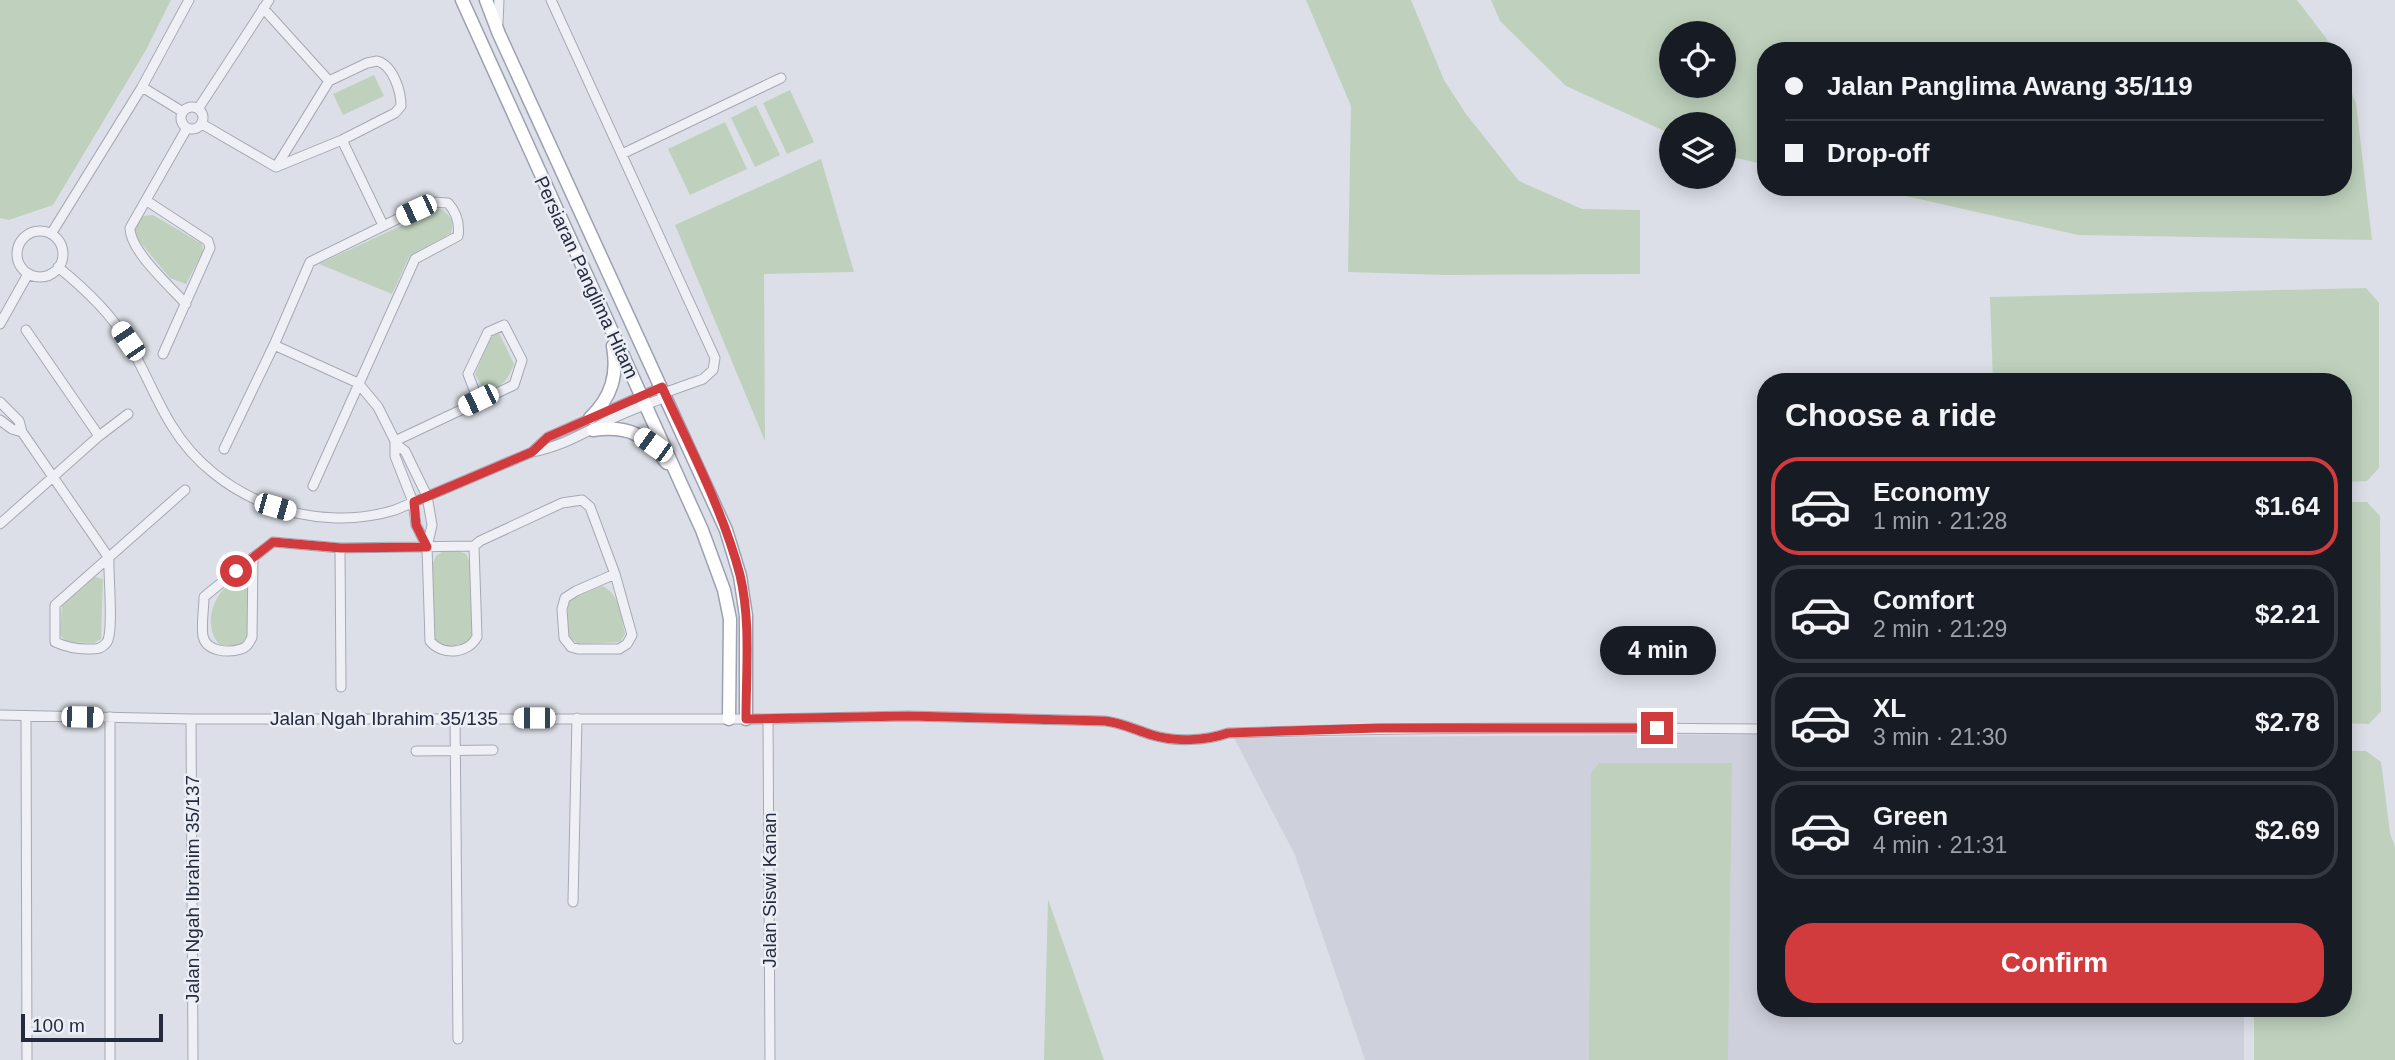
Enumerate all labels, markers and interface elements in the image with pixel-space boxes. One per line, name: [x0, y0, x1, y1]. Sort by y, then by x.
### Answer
map controls: [1659, 21, 1736, 189]
button: locate: [1659, 21, 1736, 98]
text: Jalan Panglima Awang 35/119: [1827, 71, 2193, 101]
button: layers: [1659, 112, 1736, 189]
text: Drop-off: [1827, 138, 1930, 168]
street label: Persiaran Panglima Hitam: [530, 173, 643, 382]
car: [393, 192, 440, 228]
car: [108, 318, 149, 364]
car: [455, 381, 502, 419]
text: Choose a ride: [1785, 397, 1997, 433]
car: [630, 424, 677, 466]
icon: car: [1789, 475, 1852, 538]
text: Economy: [1873, 477, 1990, 507]
car: [252, 491, 299, 523]
text: $1.64: [2255, 491, 2320, 521]
text: 1 min · 21:28: [1873, 508, 2007, 534]
route start: [220, 555, 252, 587]
icon: car: [1789, 583, 1852, 646]
text: Comfort: [1873, 585, 1974, 615]
text: $2.21: [2255, 599, 2320, 629]
text: 2 min · 21:29: [1873, 616, 2007, 642]
callout: 4 min: [1599, 626, 1715, 676]
text: 4 min: [1628, 637, 1688, 663]
icon: car: [1789, 691, 1852, 754]
text: XL: [1873, 693, 1906, 723]
car: [61, 706, 104, 728]
text: $2.78: [2255, 707, 2320, 737]
street label: Jalan Ngah Ibrahim 35/135: [270, 708, 498, 729]
car: [514, 708, 556, 729]
route end: [1641, 712, 1673, 744]
text: 3 min · 21:30: [1873, 724, 2007, 750]
street label: Jalan Ngah Ibrahim 35/137: [182, 775, 203, 1003]
icon: car: [1789, 799, 1852, 862]
text: Green: [1873, 801, 1948, 831]
street label: Jalan Siswi Kanan: [759, 812, 780, 968]
text: $2.69: [2255, 815, 2320, 845]
text: 4 min · 21:31: [1873, 832, 2007, 858]
button: Confirm: [1785, 923, 2324, 1003]
scale bar: [21, 1011, 163, 1043]
text: 100 m: [32, 1015, 85, 1036]

